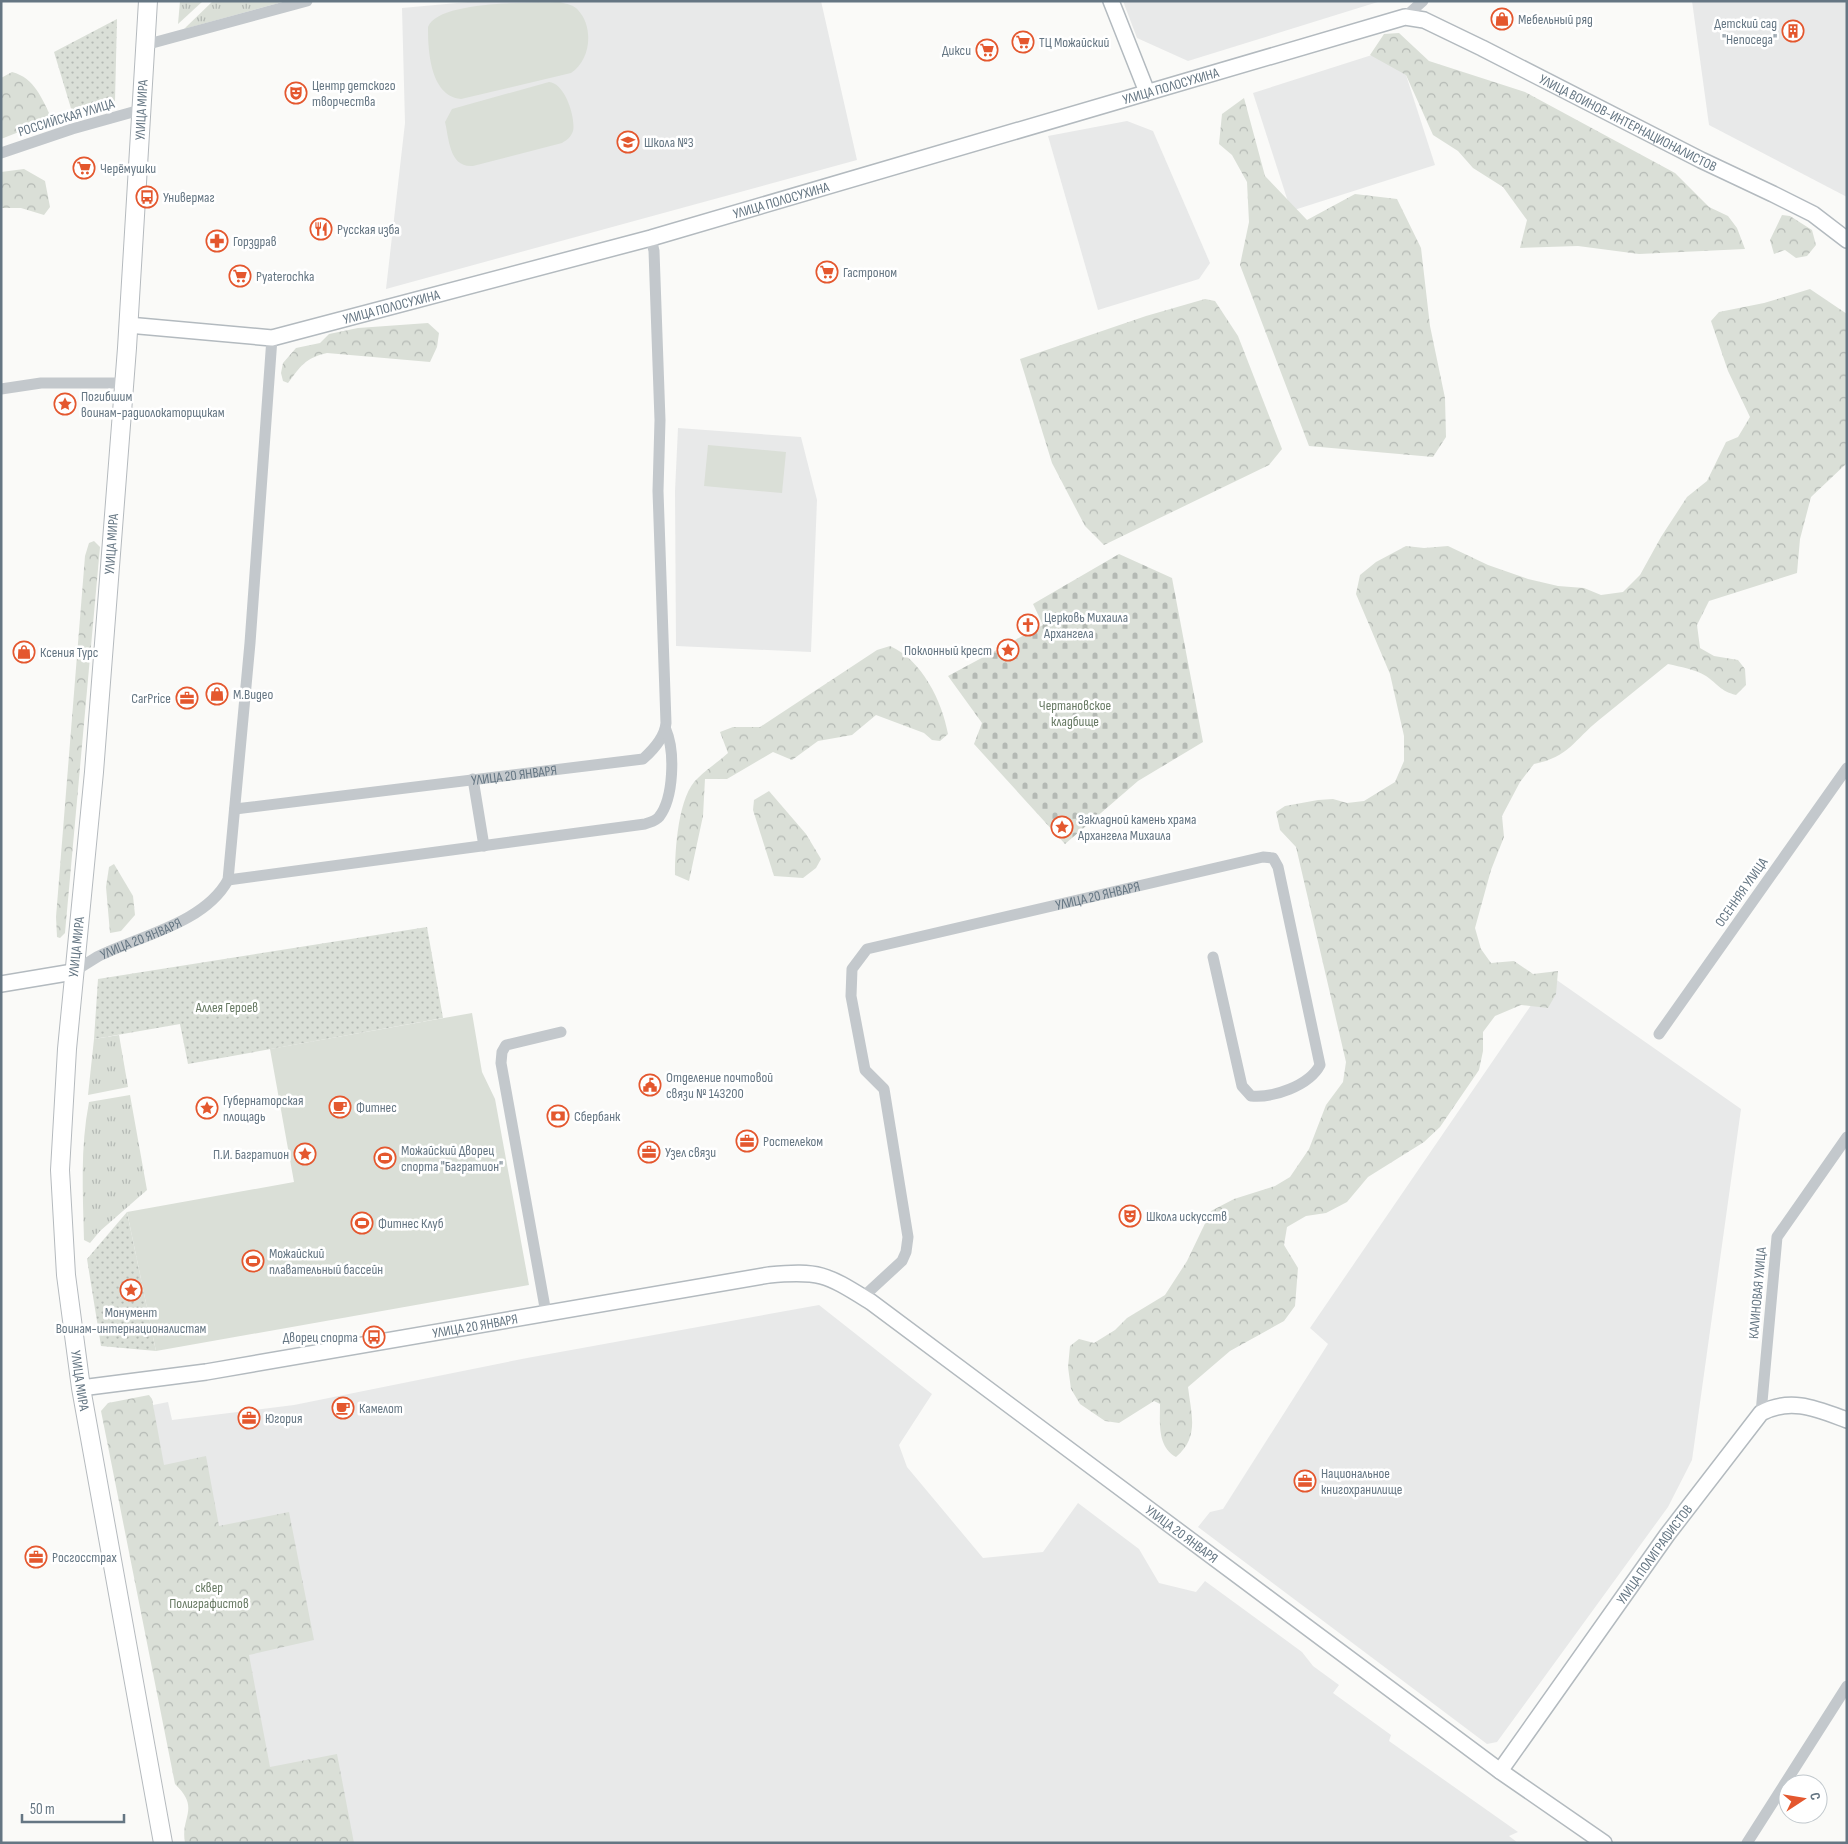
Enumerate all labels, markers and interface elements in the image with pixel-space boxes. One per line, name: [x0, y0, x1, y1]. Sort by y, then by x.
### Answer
shop icon: Мебельный ряд: [1490, 7, 1514, 31]
place label: Мебельный ряд: [1518, 11, 1593, 28]
place label: Детский сад "Непоседа": [1714, 15, 1777, 48]
building icon: Детский сад "Непоседа": [1781, 19, 1805, 43]
supermarket icon: ТЦ Можайский: [1011, 30, 1035, 54]
place label: ТЦ Можайский: [1039, 34, 1110, 51]
supermarket icon: Дикси: [975, 38, 999, 62]
place label: Дикси: [942, 42, 971, 59]
street label: УЛИЦА ПОЛОСУХИНА: [1121, 64, 1222, 108]
street label: УЛИЦА ВОИНОВ-ИНТЕРНАЦИОНАЛИСТОВ: [1536, 71, 1719, 175]
place label: Центр детского творчества: [312, 77, 396, 110]
street label: УЛИЦА МИРА: [131, 78, 152, 141]
theatre icon: Центр детского творчества: [284, 81, 308, 105]
street label: РОССИЙСКАЯ УЛИЦА: [16, 94, 117, 140]
school or university icon: Школа №3: [616, 130, 640, 154]
place label: Школа №3: [644, 134, 694, 151]
supermarket icon: Черёмушки: [72, 156, 96, 180]
place label: Черёмушки: [100, 160, 156, 177]
street label: УЛИЦА ПОЛОСУХИНА: [731, 178, 832, 223]
bus stop icon: Универмаг: [135, 185, 159, 209]
place label: Универмаг: [163, 189, 215, 206]
restaurant icon: Русская изба: [309, 217, 333, 241]
place label: Русская изба: [337, 221, 400, 238]
pharmacy icon: Горздрав: [205, 229, 229, 253]
place label: Горздрав: [233, 233, 277, 250]
supermarket icon: Гастроном: [815, 260, 839, 284]
supermarket icon: Pyaterochka: [228, 264, 252, 288]
place label: Гастроном: [843, 264, 897, 281]
place label: Pyaterochka: [256, 268, 314, 285]
street label: УЛИЦА ПОЛОСУХИНА: [341, 286, 443, 328]
place label: Погибшим воинам-радиолокаторщикам: [81, 388, 225, 421]
place icon: Погибшим воинам-радиолокаторщикам: [53, 392, 77, 416]
street label: УЛИЦА МИРА: [101, 512, 122, 575]
place label: Церковь Михаила Архангела: [1043, 609, 1128, 642]
church icon: Церковь Михаила Архангела: [1016, 613, 1040, 637]
place icon: Поклонный крест: [996, 638, 1020, 662]
shop icon: Ксения Турс: [12, 640, 36, 664]
place label: Поклонный крест: [904, 642, 992, 659]
place label: Ксения Турс: [40, 644, 98, 661]
shop icon: М.Видео: [205, 682, 229, 706]
office icon: CarPrice: [175, 686, 199, 710]
place label: М.Видео: [233, 686, 273, 703]
place label: CarPrice: [131, 690, 171, 707]
park label: Чертановское кладбище: [1039, 697, 1111, 730]
street label: УЛИЦА 20 ЯНВАРЯ: [470, 762, 558, 789]
place label: Закладной камень храма Архангела Михаила: [1077, 811, 1196, 844]
place icon: Закладной камень храма Архангела Михаила: [1050, 815, 1074, 839]
street label: ОСЕННЯЯ УЛИЦА: [1711, 854, 1772, 930]
street label: УЛИЦА 20 ЯНВАРЯ: [1054, 878, 1142, 914]
street label: УЛИЦА 20 ЯНВАРЯ: [98, 914, 185, 963]
street label: УЛИЦА МИРА: [65, 915, 88, 978]
park label: Аллея Героев: [195, 999, 258, 1016]
place label: Отделение почтовой связи № 143200: [666, 1069, 773, 1102]
public building icon: Отделение почтовой связи № 143200: [638, 1073, 662, 1097]
place label: Губернаторская площадь: [223, 1092, 304, 1125]
cafe icon: Фитнес: [328, 1095, 352, 1119]
place icon: Губернаторская площадь: [195, 1096, 219, 1120]
place label: Фитнес: [356, 1099, 397, 1116]
bank icon: Сбербанк: [546, 1104, 570, 1128]
place label: Сбербанк: [574, 1108, 621, 1125]
office icon: Ростелеком: [735, 1129, 759, 1153]
place label: Ростелеком: [763, 1133, 823, 1150]
office icon: Узел связи: [637, 1140, 661, 1164]
place icon: П.И. Багратион: [293, 1142, 317, 1166]
place label: Можайский Дворец спорта "Багратион": [401, 1142, 503, 1175]
place label: Узел связи: [665, 1144, 716, 1161]
place label: П.И. Багратион: [213, 1146, 289, 1163]
sports icon: Можайский Дворец спорта "Багратион": [373, 1146, 397, 1170]
theatre icon: Школа искусств: [1118, 1204, 1142, 1228]
place label: Школа искусств: [1146, 1208, 1227, 1225]
sports icon: Фитнес Клуб: [350, 1211, 374, 1235]
place label: Фитнес Клуб: [378, 1215, 444, 1232]
place label: Можайский плавательный бассейн: [269, 1245, 383, 1278]
street label: КАЛИНОВАЯ УЛИЦА: [1745, 1245, 1770, 1340]
sports icon: Можайский плавательный бассейн: [241, 1249, 265, 1273]
place icon: Монумент Воинам-интернационалистам: [119, 1278, 143, 1302]
place label: Монумент Воинам-интернационалистам: [56, 1304, 207, 1337]
street label: УЛИЦА 20 ЯНВАРЯ: [431, 1310, 519, 1342]
bus stop icon: Дворец спорта: [362, 1325, 386, 1349]
place label: Дворец спорта: [283, 1329, 358, 1346]
street label: УЛИЦА МИРА: [67, 1349, 93, 1413]
cafe icon: Камелот: [331, 1396, 355, 1420]
place label: Камелот: [359, 1400, 403, 1417]
office icon: Югория: [237, 1406, 261, 1430]
place label: Югория: [265, 1410, 302, 1427]
place label: Национальное книгохранилище: [1321, 1465, 1402, 1498]
office icon: Национальное книгохранилище: [1293, 1469, 1317, 1493]
street label: УЛИЦА ПОЛИГРАФИСТОВ: [1613, 1501, 1696, 1608]
street label: УЛИЦА 20 ЯНВАРЯ: [1142, 1502, 1221, 1567]
office icon: Росгосстрах: [24, 1545, 48, 1569]
place label: Росгосстрах: [52, 1549, 117, 1566]
park label: сквер Полиграфистов: [169, 1579, 249, 1612]
north arrow: [1778, 1774, 1828, 1824]
text: С: [1806, 1791, 1824, 1802]
scale bar: [22, 1792, 125, 1824]
text: 50 m: [30, 1800, 55, 1819]

